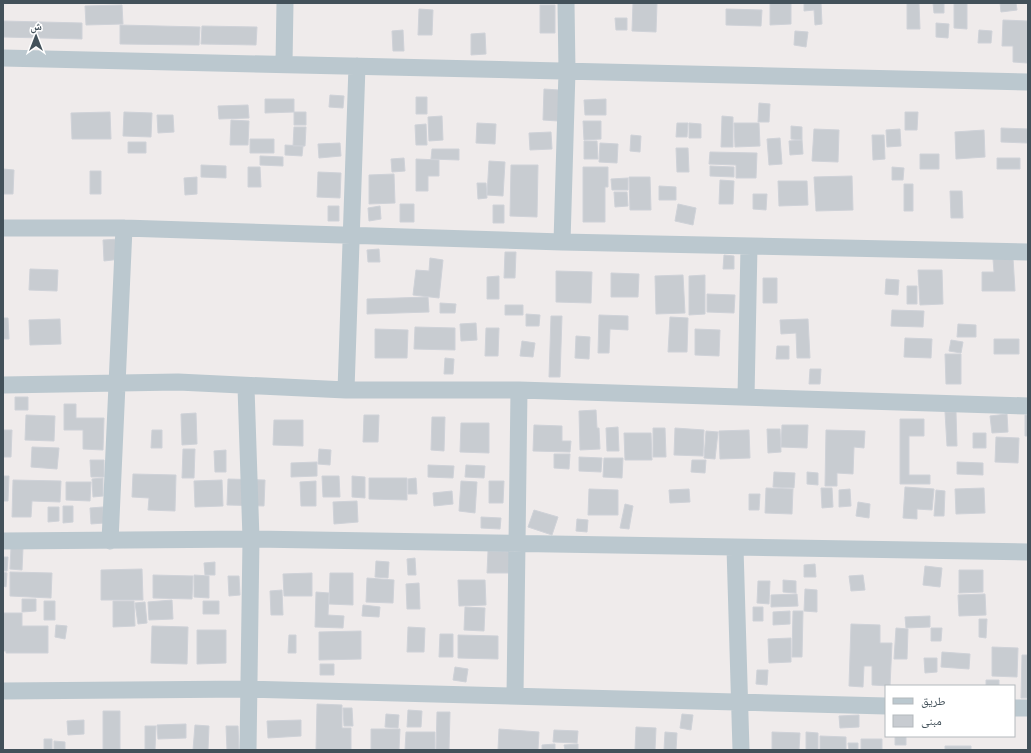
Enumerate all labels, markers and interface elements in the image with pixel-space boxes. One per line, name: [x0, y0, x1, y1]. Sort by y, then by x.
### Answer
north arrow: [16, 16, 56, 56]
text: ش: [30, 20, 42, 34]
legend: [885, 685, 1015, 737]
text: طريق: [921, 694, 946, 708]
text: مبنى: [921, 714, 942, 728]

